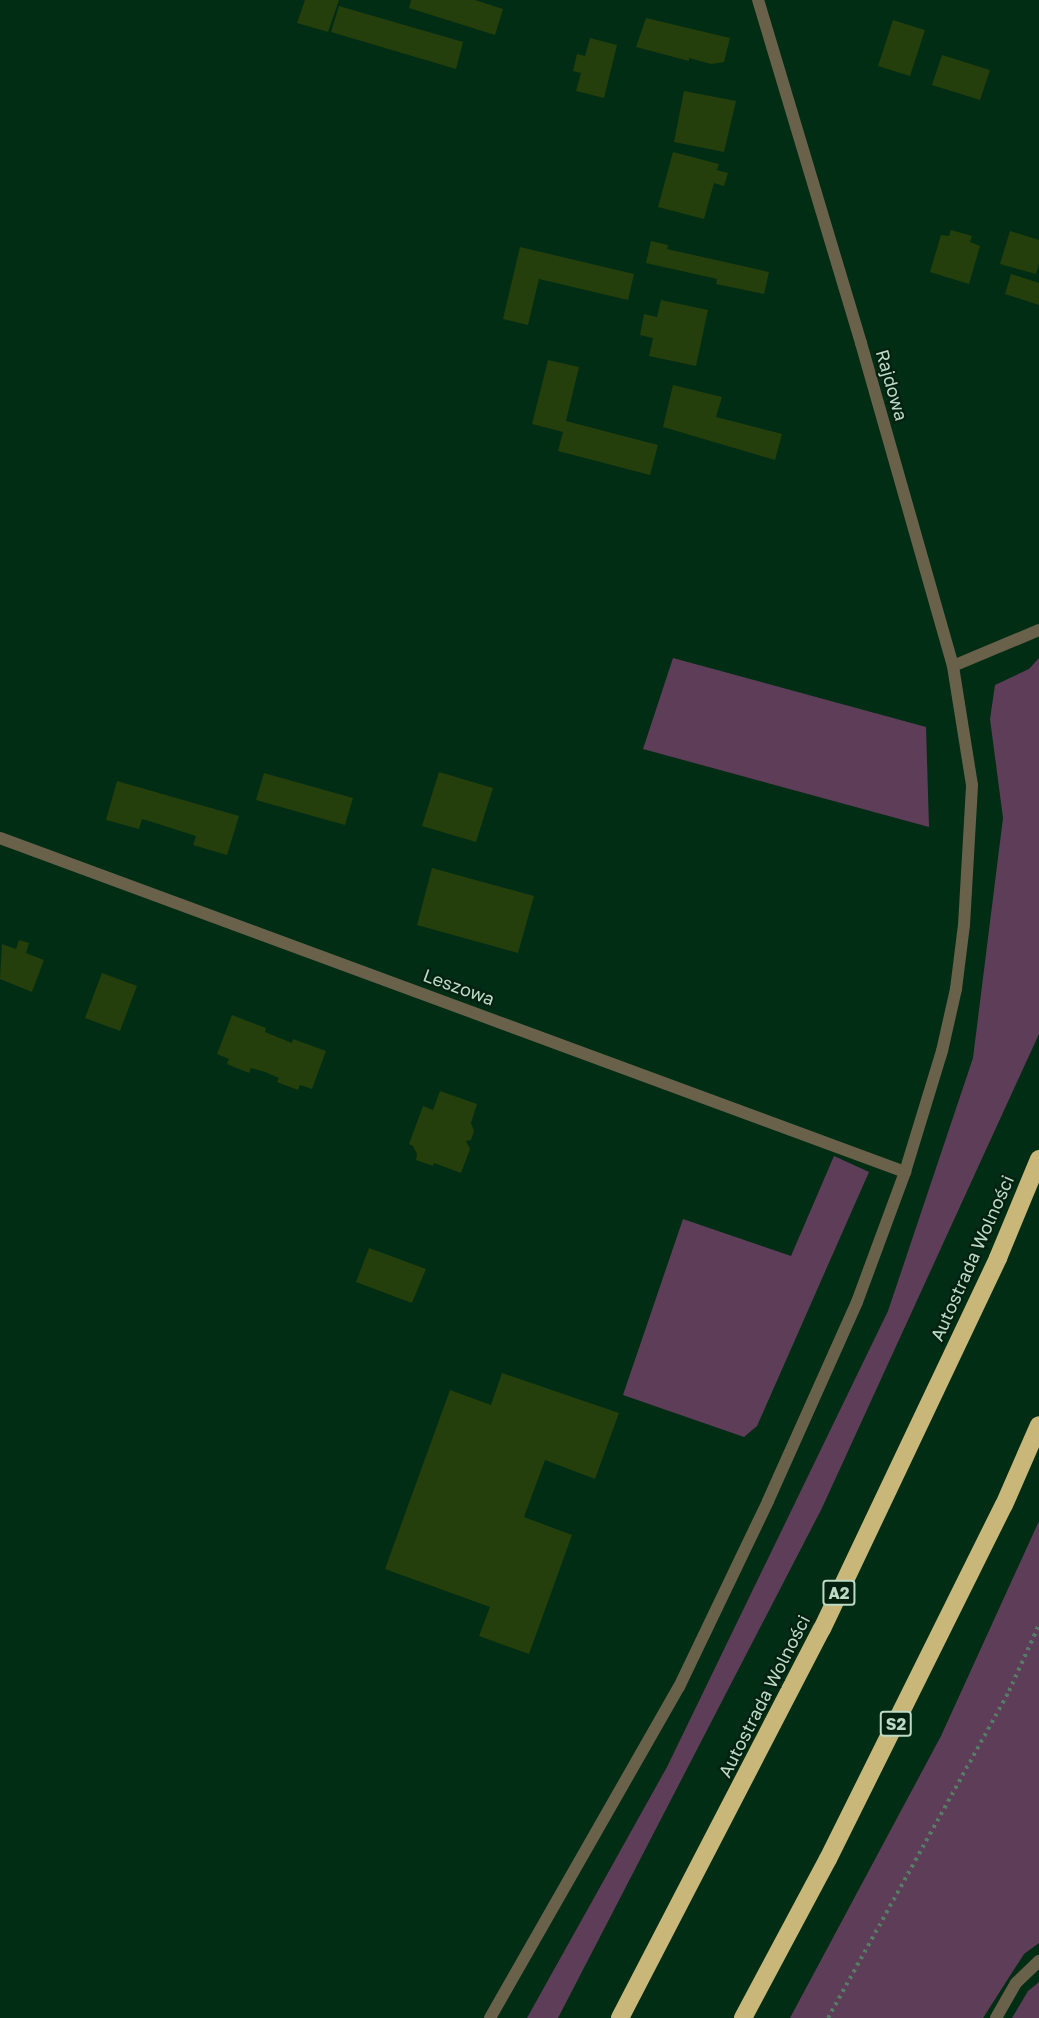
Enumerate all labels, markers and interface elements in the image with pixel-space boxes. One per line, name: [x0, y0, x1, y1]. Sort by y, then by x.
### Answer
street label: Rajdowa: [872, 347, 912, 423]
street label: Leszowa: [420, 964, 498, 1010]
street label: Autostrada Wolności: [926, 1172, 1018, 1344]
road number: A2: [821, 1580, 857, 1606]
street label: Autostrada Wolności: [714, 1611, 814, 1781]
road number: S2: [880, 1711, 912, 1737]

